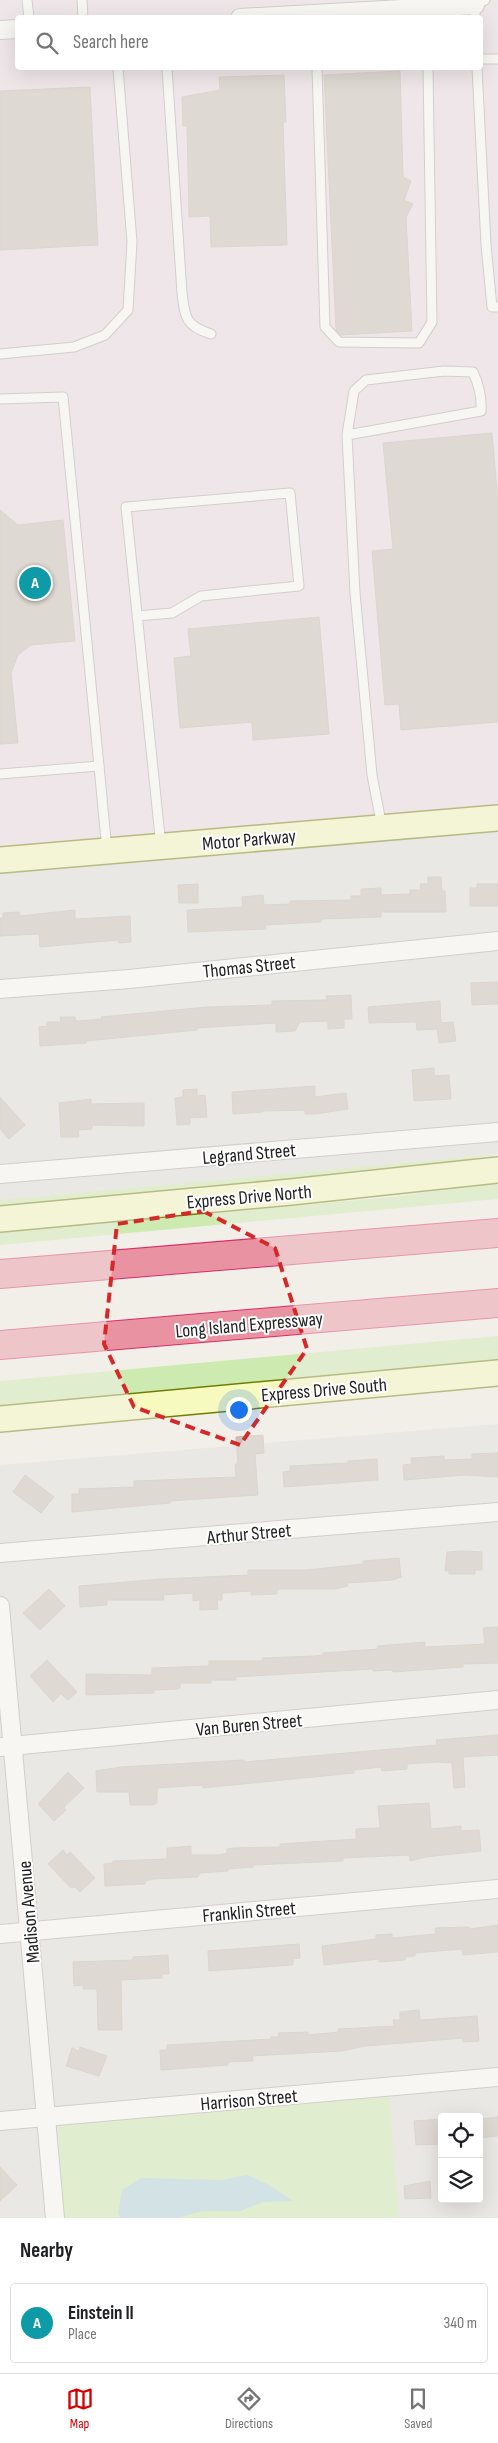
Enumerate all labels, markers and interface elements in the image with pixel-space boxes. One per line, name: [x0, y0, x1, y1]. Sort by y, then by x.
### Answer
search box: [15, 15, 483, 70]
icon: search: [33, 29, 61, 57]
text: Search here: [73, 31, 149, 54]
pin: A: [19, 564, 51, 602]
street label: Motor Parkway: [201, 825, 298, 856]
street label: Thomas Street: [202, 951, 297, 984]
street label: Legrand Street: [201, 1139, 297, 1170]
street label: Express Drive North: [186, 1181, 313, 1214]
street label: Long Island Expressway: [174, 1308, 325, 1343]
street label: Express Drive South: [260, 1374, 388, 1407]
your location: [226, 1397, 252, 1423]
street label: Arthur Street: [205, 1519, 292, 1550]
street label: Van Buren Street: [195, 1709, 304, 1742]
street label: Madison Avenue: [14, 1860, 45, 1964]
street label: Franklin Street: [201, 1897, 297, 1928]
street label: Harrison Street: [200, 2085, 299, 2116]
map controls: [438, 2113, 483, 2203]
button: locate: [438, 2113, 483, 2158]
button: layers: [438, 2158, 483, 2203]
text: Nearby: [20, 2238, 73, 2263]
text: Einstein II: [68, 2302, 134, 2325]
text: A: [33, 2314, 41, 2333]
text: 340 m: [444, 2314, 477, 2333]
text: Place: [68, 2325, 97, 2344]
tab: Map: [66, 2385, 94, 2432]
tab: Directions: [225, 2385, 273, 2432]
tab: Saved: [404, 2385, 432, 2432]

